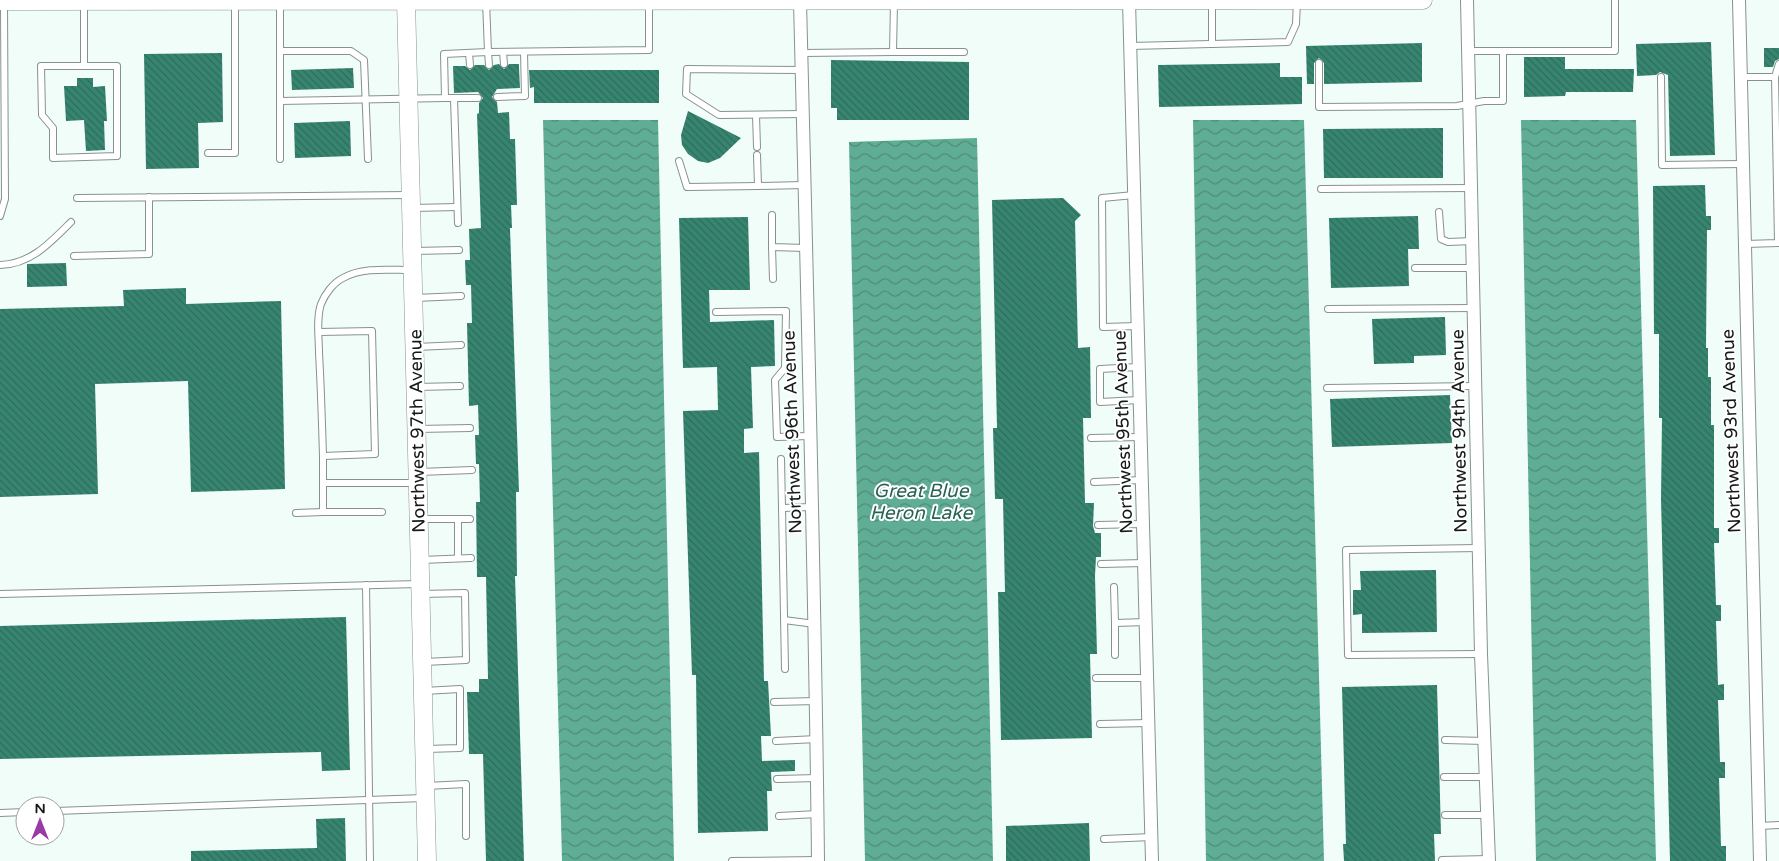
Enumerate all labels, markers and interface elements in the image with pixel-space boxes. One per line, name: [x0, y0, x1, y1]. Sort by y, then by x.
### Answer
street label: Northwest 97th Avenue: [404, 329, 430, 533]
street label: Northwest 94th Avenue: [1446, 329, 1472, 533]
street label: Northwest 93rd Avenue: [1716, 329, 1746, 533]
street label: Northwest 96th Avenue: [777, 330, 807, 534]
street label: Northwest 95th Avenue: [1108, 330, 1138, 534]
water label: Great Blue Heron Lake: [870, 480, 973, 524]
north arrow: [15, 796, 65, 846]
text: N: [34, 800, 46, 817]

